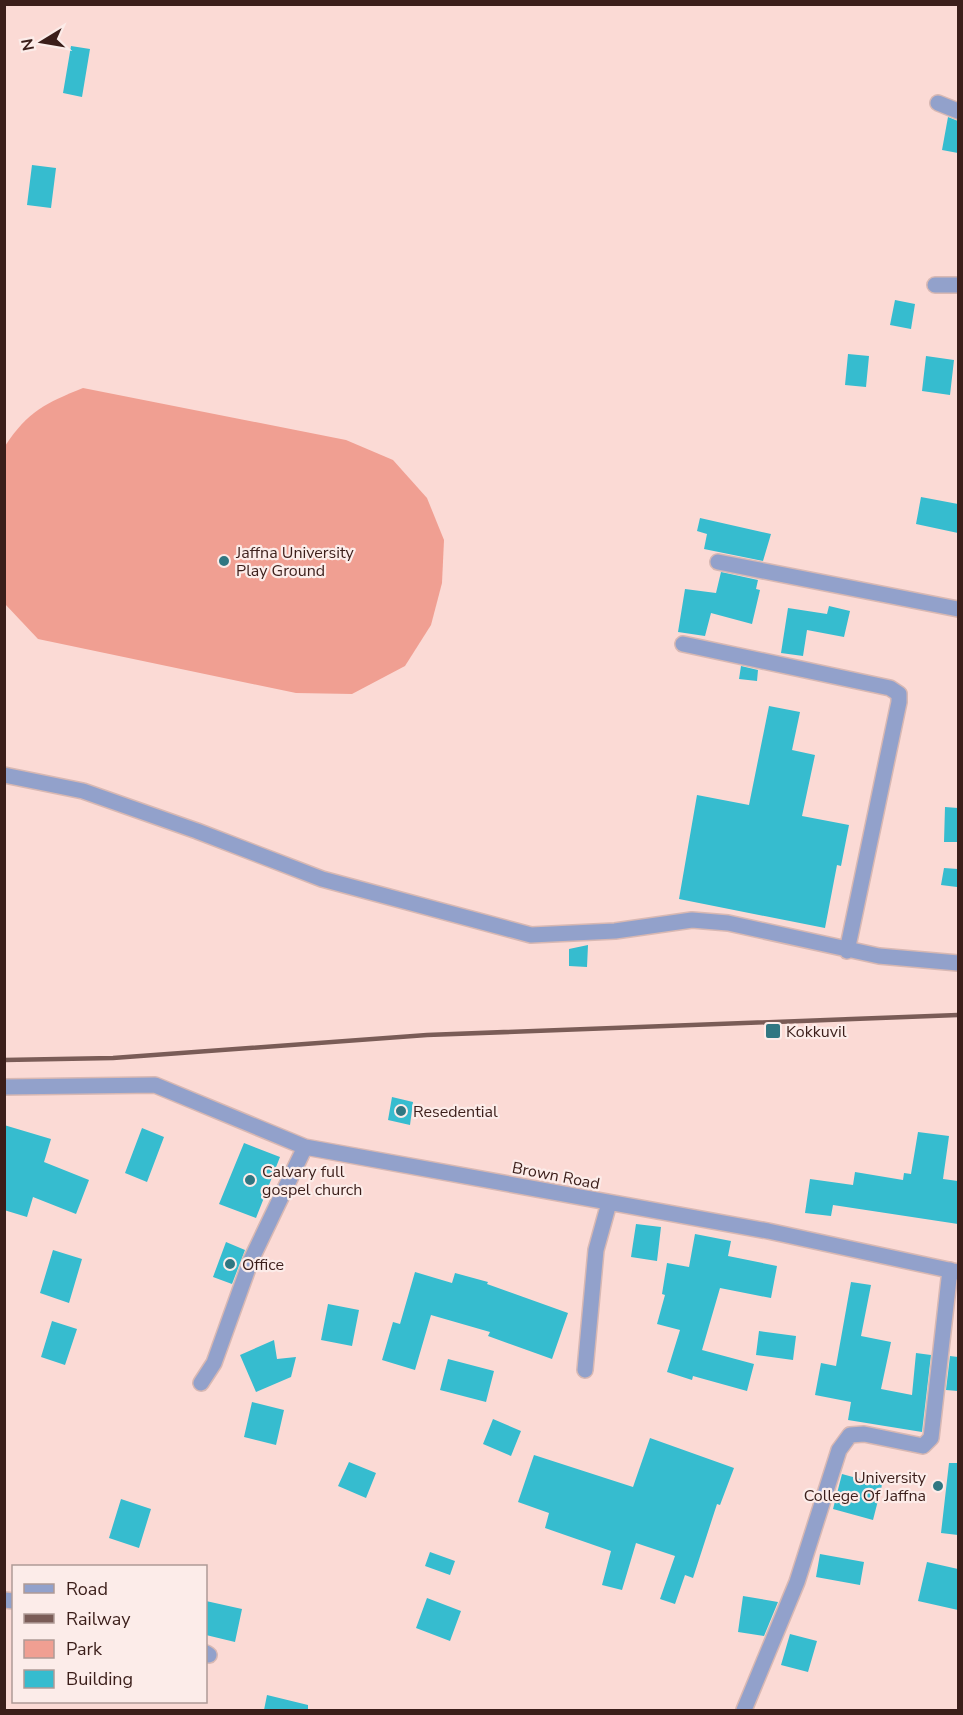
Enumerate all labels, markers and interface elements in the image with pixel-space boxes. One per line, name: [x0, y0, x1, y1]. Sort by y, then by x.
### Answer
north arrow: [12, 12, 72, 72]
text: N: [16, 37, 40, 53]
place label: Jaffna University Play Ground: [235, 542, 355, 582]
marker: Jaffna University Play Ground: [217, 554, 231, 568]
place label: Kokkuvil: [786, 1021, 847, 1043]
marker: Kokkuvil: [764, 1022, 782, 1040]
place label: Resedential: [413, 1101, 498, 1123]
marker: Resedential: [394, 1104, 408, 1118]
street label: Brown Road: [510, 1157, 602, 1195]
place label: Calvary full gospel church: [262, 1161, 362, 1201]
marker: Calvary full gospel church: [243, 1173, 257, 1187]
place label: Office: [242, 1254, 284, 1276]
marker: Office: [223, 1257, 237, 1271]
place label: University College Of Jaffna: [804, 1467, 927, 1507]
marker: University College Of Jaffna: [931, 1479, 945, 1493]
legend: [12, 1565, 207, 1703]
text: Road: [66, 1577, 108, 1601]
text: Railway: [66, 1607, 131, 1631]
text: Park: [66, 1637, 103, 1661]
text: Building: [66, 1667, 133, 1691]

